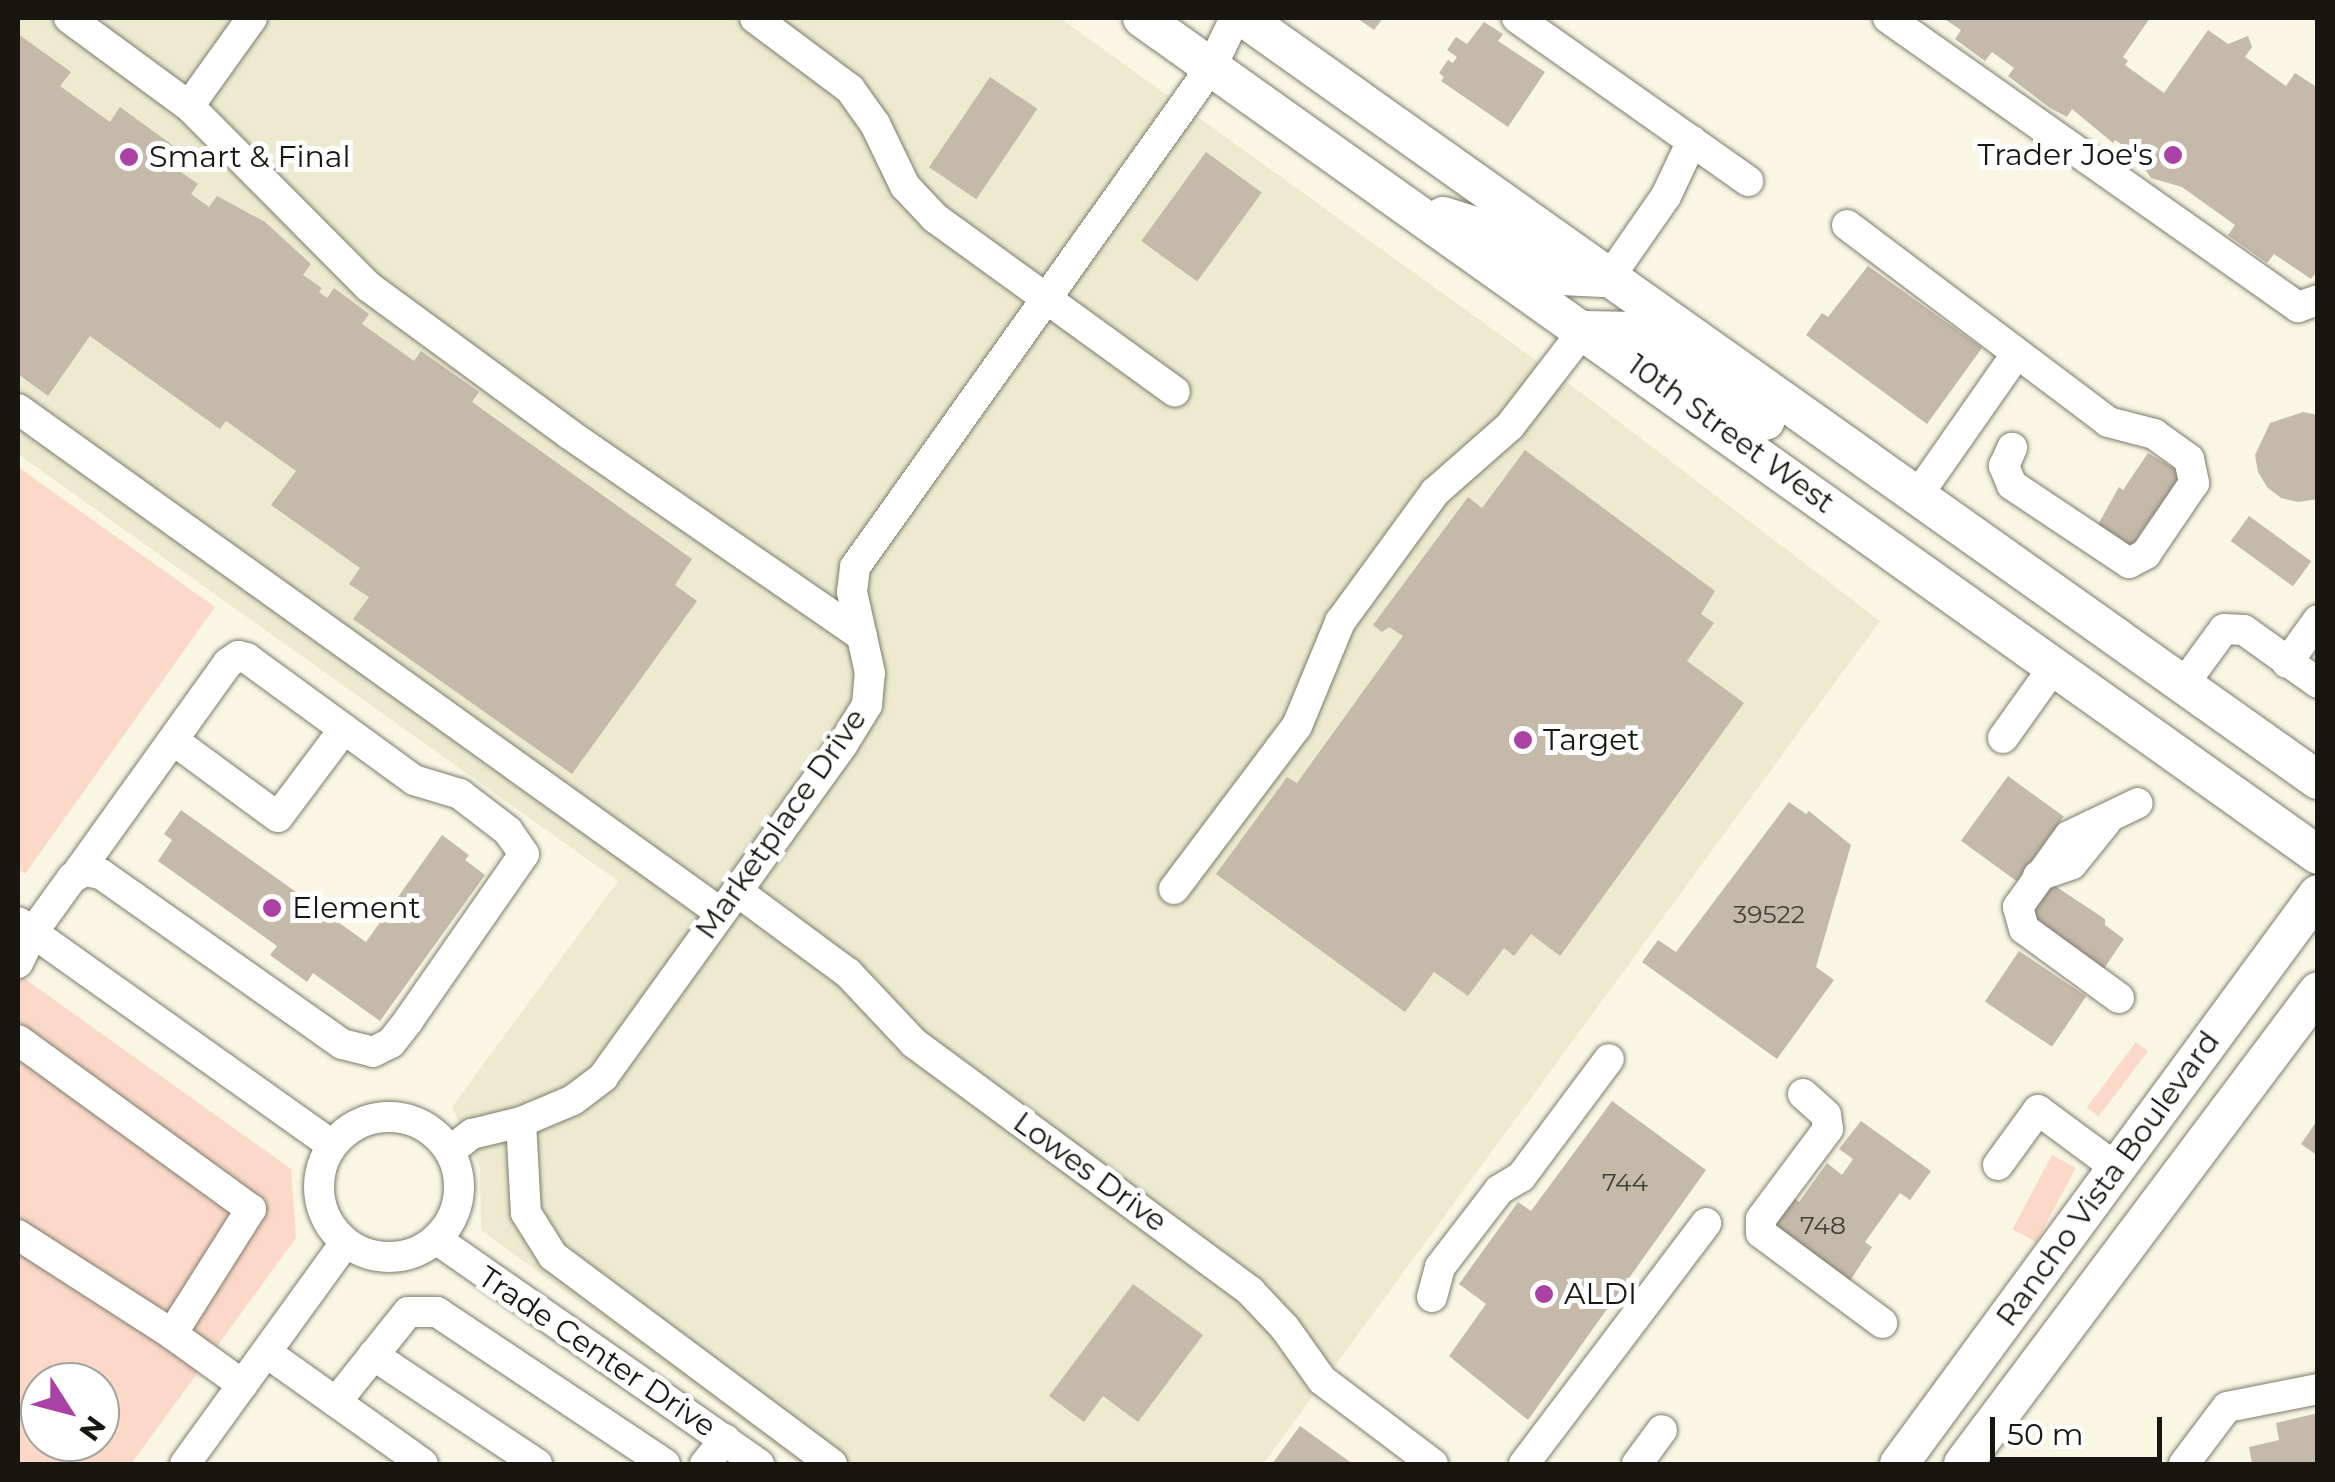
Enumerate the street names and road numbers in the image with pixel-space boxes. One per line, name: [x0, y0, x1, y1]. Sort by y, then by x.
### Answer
street label: 10th Street West: [1621, 347, 1841, 521]
street label: Marketplace Drive: [688, 702, 874, 946]
street label: Rancho Vista Boulevard: [1989, 1024, 2227, 1334]
street label: Lowes Drive: [1006, 1104, 1174, 1240]
street label: Trade Center Drive: [471, 1259, 723, 1445]

